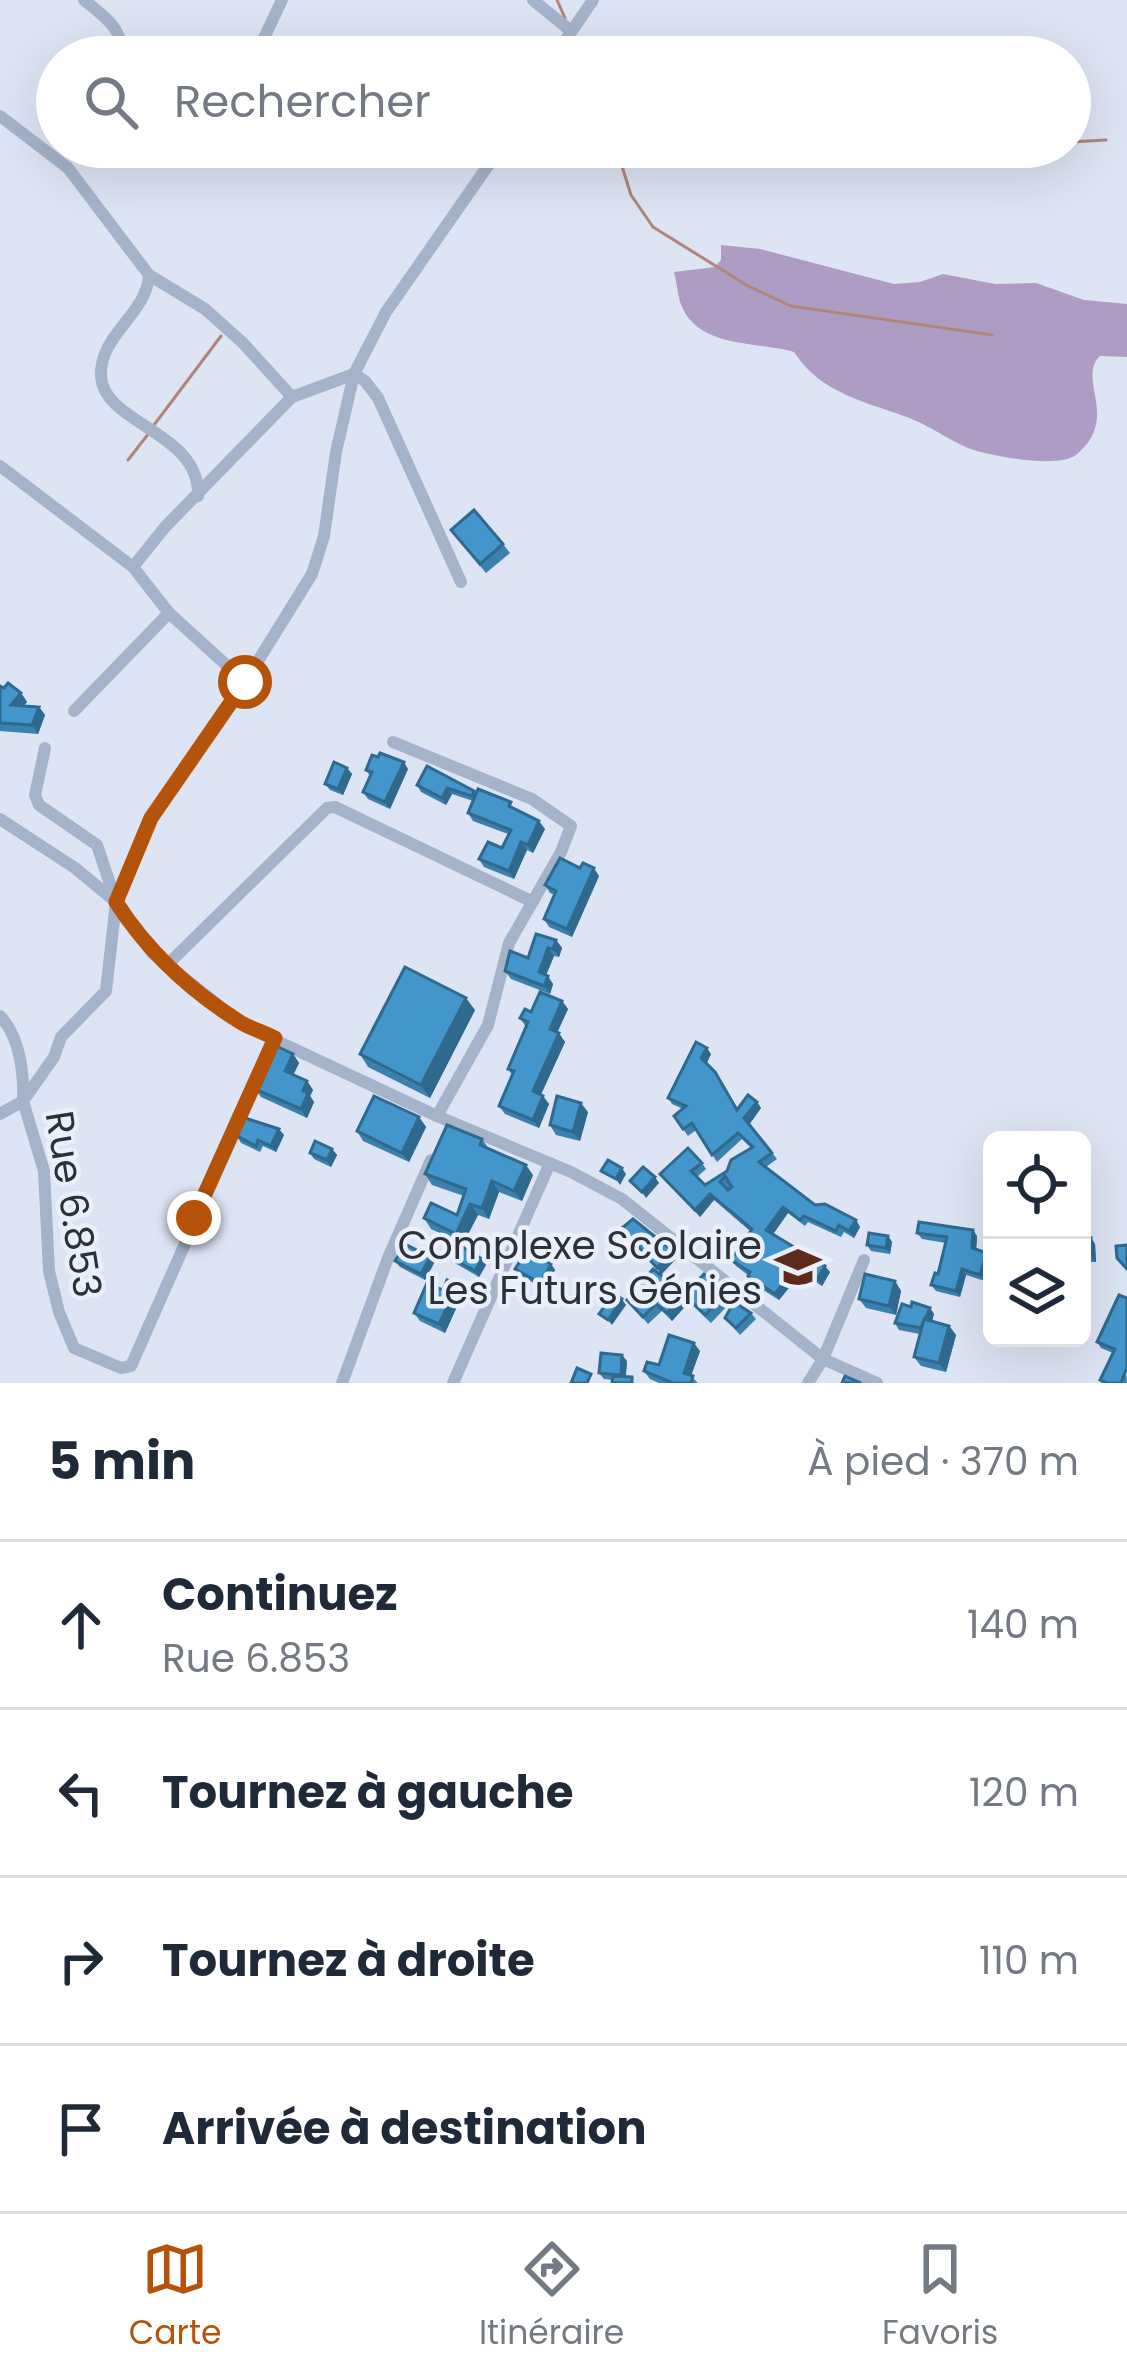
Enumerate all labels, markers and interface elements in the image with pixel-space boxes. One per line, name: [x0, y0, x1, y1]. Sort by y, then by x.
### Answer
search box: [36, 36, 1091, 168]
icon: search: [78, 69, 144, 135]
text: Rechercher: [174, 70, 431, 133]
route start: [218, 655, 272, 709]
street label: Rue 6.853: [32, 1107, 115, 1301]
map controls: [983, 1131, 1091, 1347]
button: locate: [983, 1131, 1091, 1239]
route end: [167, 1191, 221, 1245]
place label: Complexe Scolaire Les Futurs Génies: [398, 1218, 762, 1318]
button: layers: [983, 1239, 1091, 1347]
school or university icon: Complexe Scolaire Les Futurs Génies: [773, 1242, 823, 1292]
text: 5 min: [48, 1425, 195, 1497]
text: À pied · 370 m: [807, 1434, 1079, 1489]
text: Continuez: [162, 1563, 398, 1626]
icon: ahead: [48, 1592, 114, 1658]
text: 140 m: [967, 1597, 1079, 1652]
text: Rue 6.853: [162, 1631, 350, 1686]
icon: left: [48, 1760, 114, 1826]
text: Tournez à gauche: [162, 1761, 574, 1824]
text: 120 m: [969, 1765, 1079, 1820]
icon: right: [48, 1928, 114, 1994]
text: Tournez à droite: [162, 1929, 535, 1992]
text: 110 m: [979, 1933, 1079, 1988]
icon: arrive: [48, 2096, 114, 2162]
text: Arrivée à destination: [162, 2097, 647, 2160]
tab: Carte: [129, 2236, 221, 2358]
tab: Itinéraire: [479, 2236, 624, 2358]
tab: Favoris: [882, 2236, 998, 2358]

